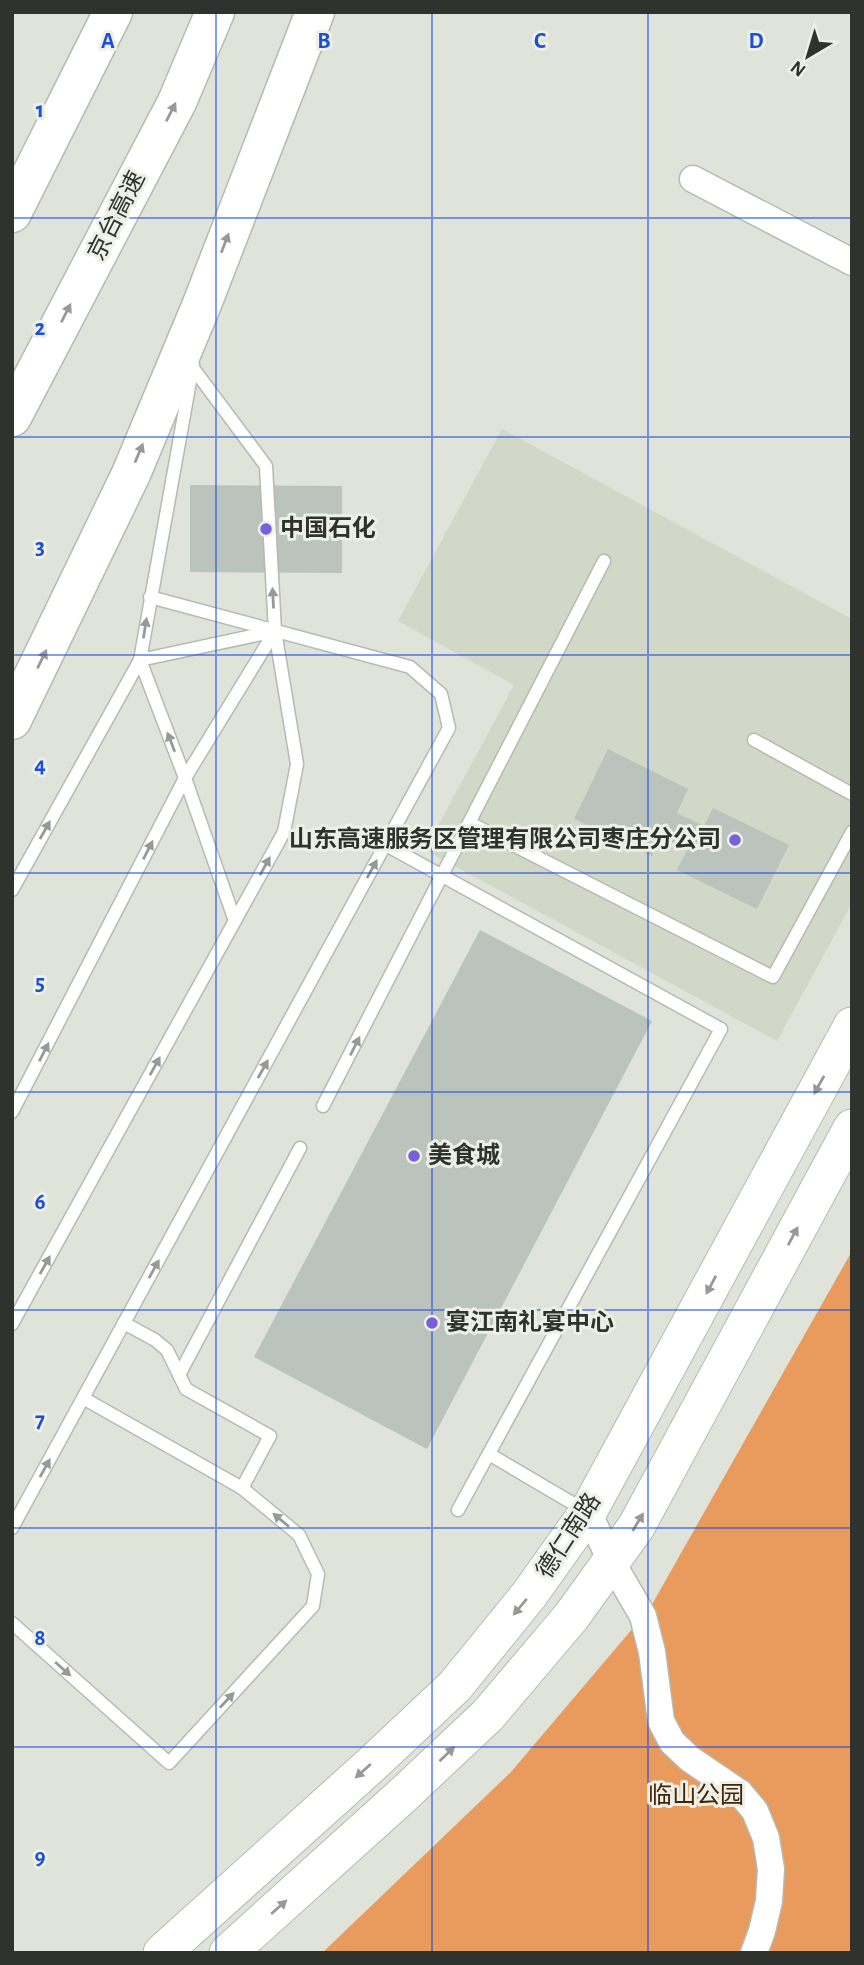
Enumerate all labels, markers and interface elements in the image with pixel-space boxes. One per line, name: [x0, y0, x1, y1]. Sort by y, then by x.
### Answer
north arrow: [773, 21, 843, 91]
text: A: [101, 30, 115, 53]
text: B: [317, 30, 331, 53]
text: C: [534, 30, 546, 53]
text: D: [748, 30, 764, 53]
text: N: [787, 57, 810, 80]
text: 1: [36, 99, 44, 122]
one-way arrow: [166, 102, 177, 122]
street label: 京台高速: [83, 167, 149, 264]
one-way arrow: [220, 232, 231, 253]
one-way arrow: [60, 303, 72, 323]
text: 2: [35, 317, 46, 340]
one-way arrow: [134, 443, 145, 464]
place label: 中国石化: [280, 515, 376, 541]
marker: 中国石化: [258, 521, 274, 537]
text: 3: [35, 536, 45, 559]
one-way arrow: [267, 587, 278, 609]
one-way arrow: [140, 617, 151, 639]
one-way arrow: [36, 649, 48, 669]
one-way arrow: [166, 731, 177, 752]
text: 4: [34, 754, 46, 777]
one-way arrow: [39, 821, 51, 840]
place label: 山东高速服务区管理有限公司枣庄分公司: [289, 826, 721, 852]
marker: 山东高速服务区管理有限公司枣庄分公司: [727, 832, 743, 848]
one-way arrow: [142, 840, 154, 860]
one-way arrow: [259, 857, 271, 876]
one-way arrow: [366, 860, 378, 879]
text: 5: [35, 972, 45, 995]
one-way arrow: [349, 1036, 360, 1056]
one-way arrow: [38, 1042, 49, 1062]
one-way arrow: [149, 1056, 161, 1075]
one-way arrow: [257, 1059, 269, 1079]
one-way arrow: [813, 1076, 825, 1095]
place label: 美食城: [428, 1142, 500, 1168]
marker: 美食城: [406, 1148, 422, 1164]
text: 6: [34, 1191, 46, 1214]
one-way arrow: [787, 1226, 799, 1246]
one-way arrow: [39, 1255, 51, 1274]
one-way arrow: [148, 1259, 160, 1278]
one-way arrow: [705, 1276, 717, 1296]
place label: 宴江南礼宴中心: [446, 1308, 614, 1335]
marker: 宴江南礼宴中心: [424, 1315, 440, 1331]
text: 7: [35, 1409, 45, 1432]
one-way arrow: [39, 1459, 51, 1478]
street label: 德仁南路: [531, 1488, 605, 1583]
one-way arrow: [273, 1513, 290, 1528]
one-way arrow: [632, 1513, 644, 1532]
one-way arrow: [513, 1598, 528, 1615]
text: 8: [34, 1627, 46, 1650]
one-way arrow: [54, 1661, 72, 1677]
one-way arrow: [218, 1692, 234, 1709]
one-way arrow: [438, 1746, 455, 1762]
one-way arrow: [355, 1763, 372, 1779]
park label: 临山公园: [648, 1782, 744, 1808]
text: 9: [34, 1846, 46, 1869]
one-way arrow: [270, 1899, 288, 1915]

